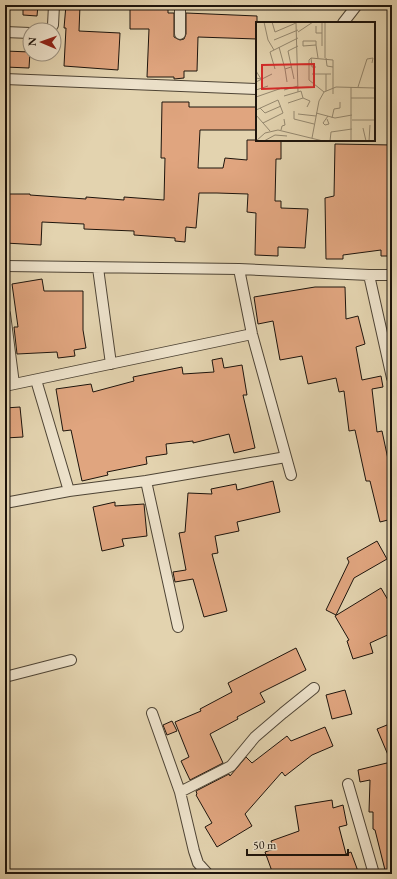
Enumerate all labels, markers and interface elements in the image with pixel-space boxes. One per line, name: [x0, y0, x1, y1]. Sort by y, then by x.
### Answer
north arrow: [22, 22, 62, 62]
inset map: [256, 22, 375, 141]
text: N: [25, 37, 39, 46]
scale bar: [247, 831, 348, 857]
text: 50 m: [253, 837, 277, 853]

